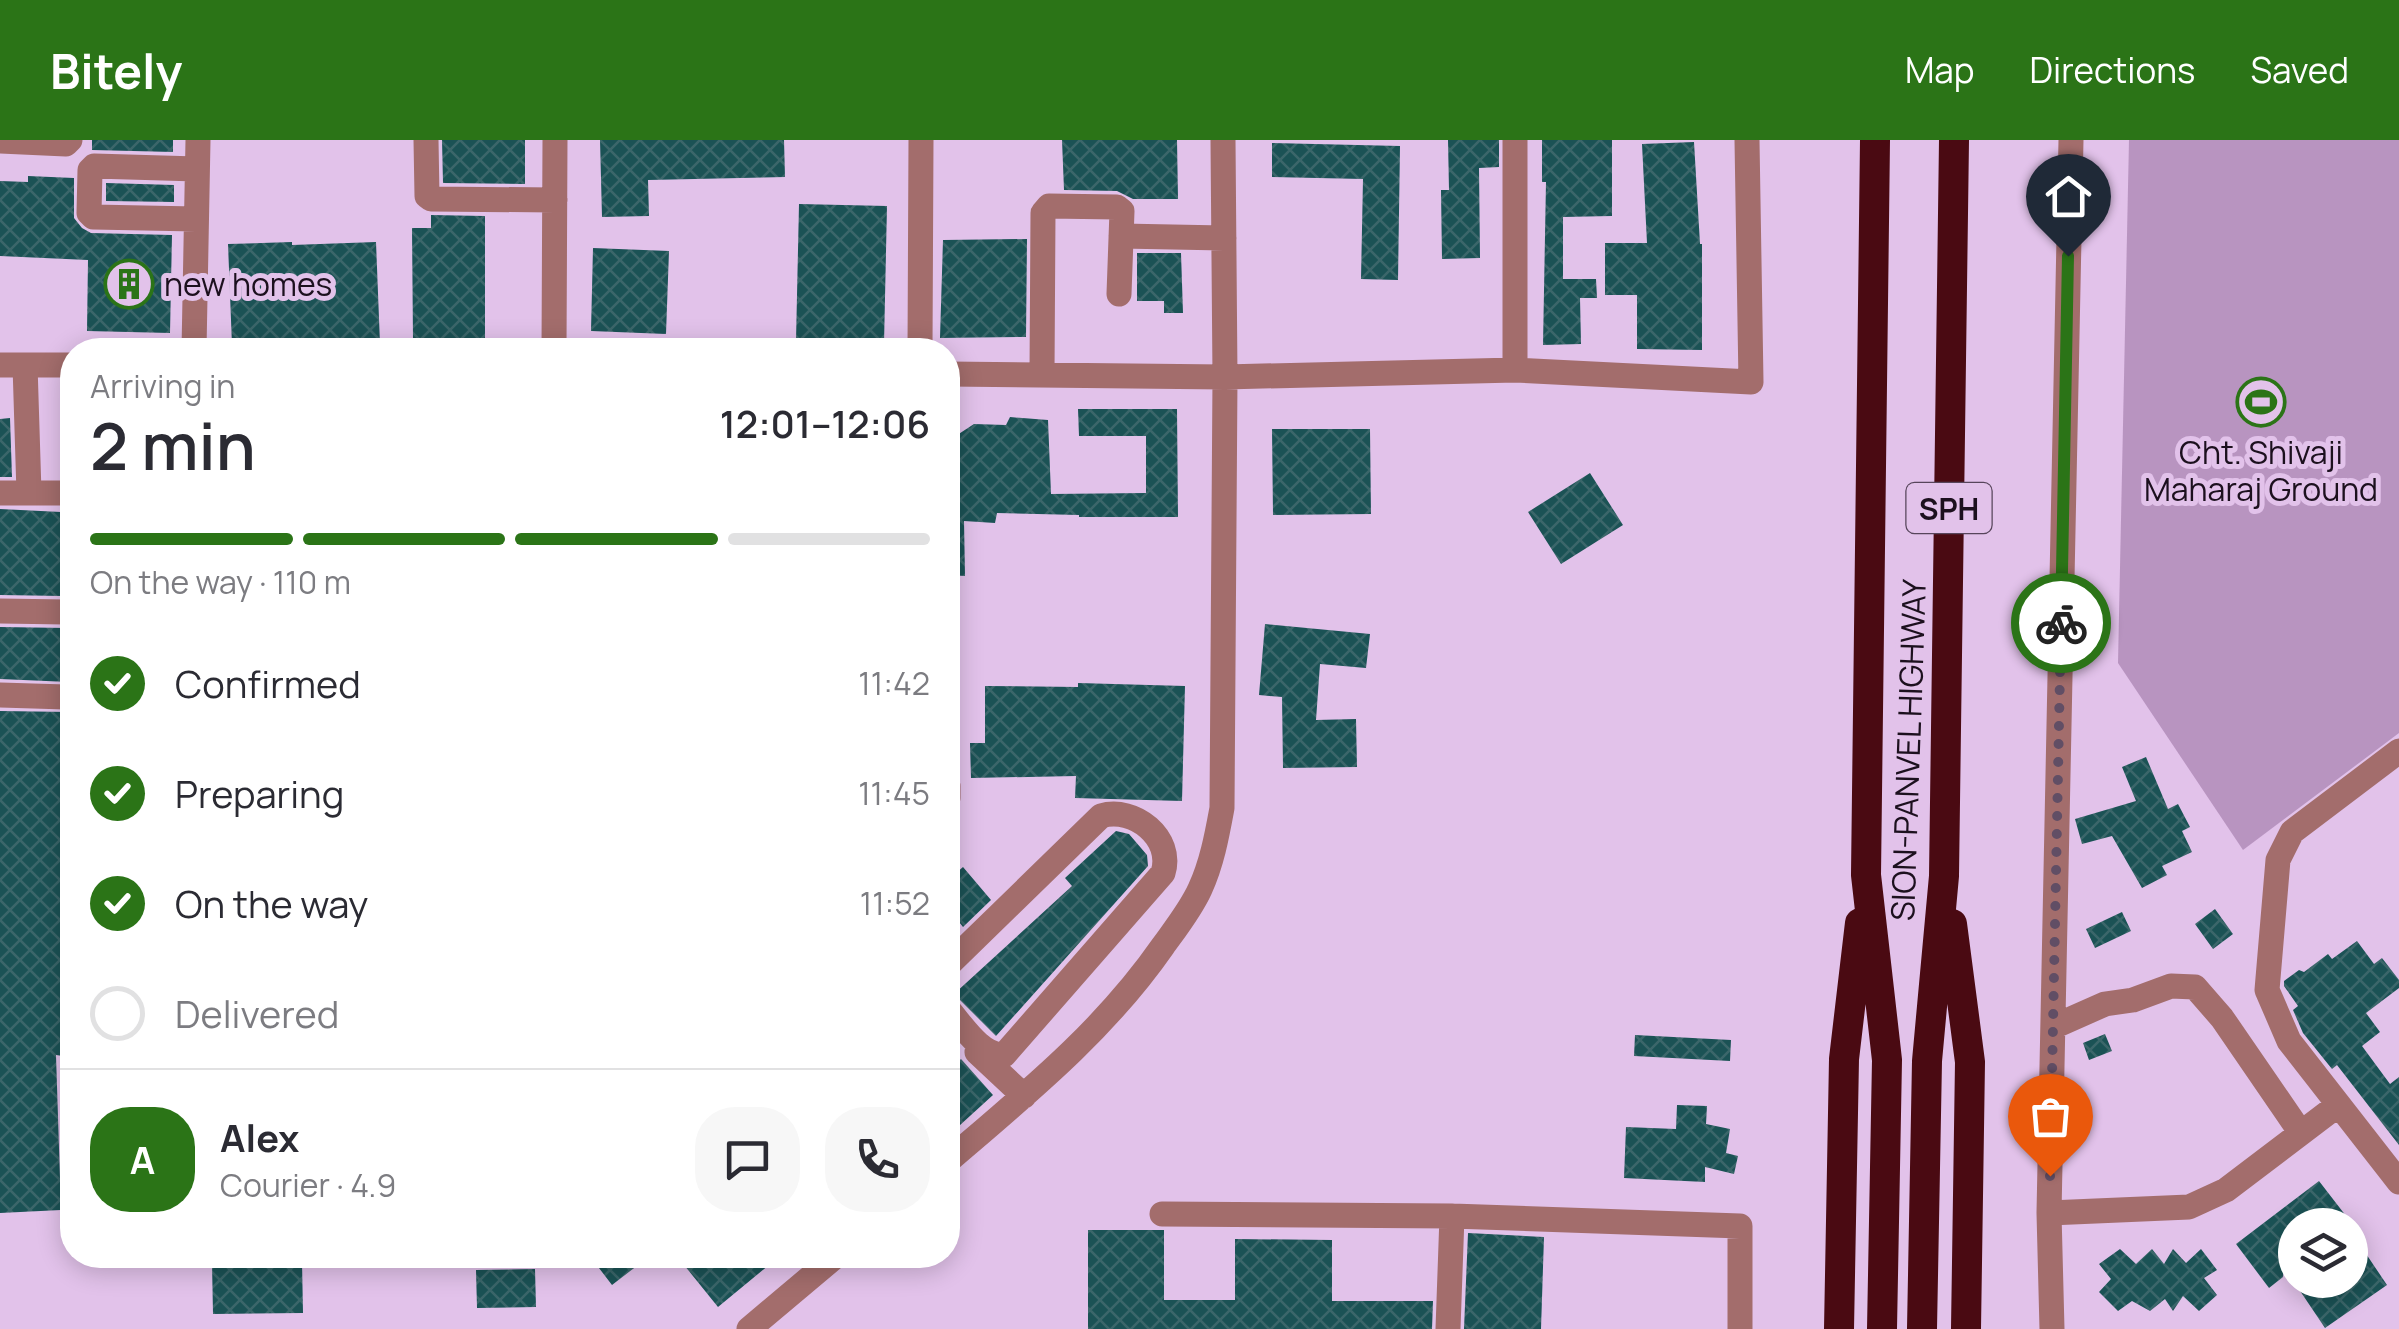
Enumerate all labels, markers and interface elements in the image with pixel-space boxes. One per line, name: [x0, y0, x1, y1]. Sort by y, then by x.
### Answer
text: Bitely: [50, 38, 182, 103]
text: Map: [1905, 46, 1975, 94]
text: Directions: [2030, 46, 2195, 94]
text: Saved: [2250, 46, 2349, 94]
pin: [2026, 154, 2111, 257]
icon: home: [2041, 169, 2096, 224]
building icon: new homes: [103, 258, 155, 310]
place label: new homes: [164, 262, 332, 306]
text: Arriving in: [90, 364, 235, 408]
sports icon: Cht. Shivaji Maharaj Ground: [2235, 376, 2287, 428]
text: 12:01–12:06: [720, 397, 930, 449]
text: 2 min: [90, 401, 256, 490]
place label: Cht. Shivaji Maharaj Ground: [2144, 430, 2378, 511]
road number: SPH: [1906, 483, 1992, 533]
text: On the way · 110 m: [90, 560, 351, 604]
courier: [2011, 573, 2111, 673]
street label: SION-PANVEL HIGHWAY: [1880, 578, 1936, 922]
icon: bike: [2034, 596, 2089, 651]
icon: check: [90, 656, 145, 711]
text: Confirmed: [175, 657, 361, 709]
text: 11:42: [858, 661, 930, 705]
icon: check: [90, 766, 145, 821]
text: Preparing: [175, 767, 344, 819]
text: 11:45: [858, 771, 930, 815]
icon: check: [90, 876, 145, 931]
text: On the way: [175, 877, 368, 929]
text: 11:52: [860, 881, 930, 925]
text: Delivered: [175, 987, 339, 1039]
pin: [2008, 1074, 2093, 1177]
icon: bag: [2023, 1089, 2078, 1144]
button: chat: [695, 1107, 800, 1212]
button: phone: [825, 1107, 930, 1212]
text: Alex: [220, 1111, 299, 1163]
text: A: [130, 1133, 155, 1185]
text: Courier · 4.9: [220, 1163, 396, 1207]
map controls: [2278, 1208, 2368, 1298]
button: layers: [2278, 1208, 2368, 1298]

